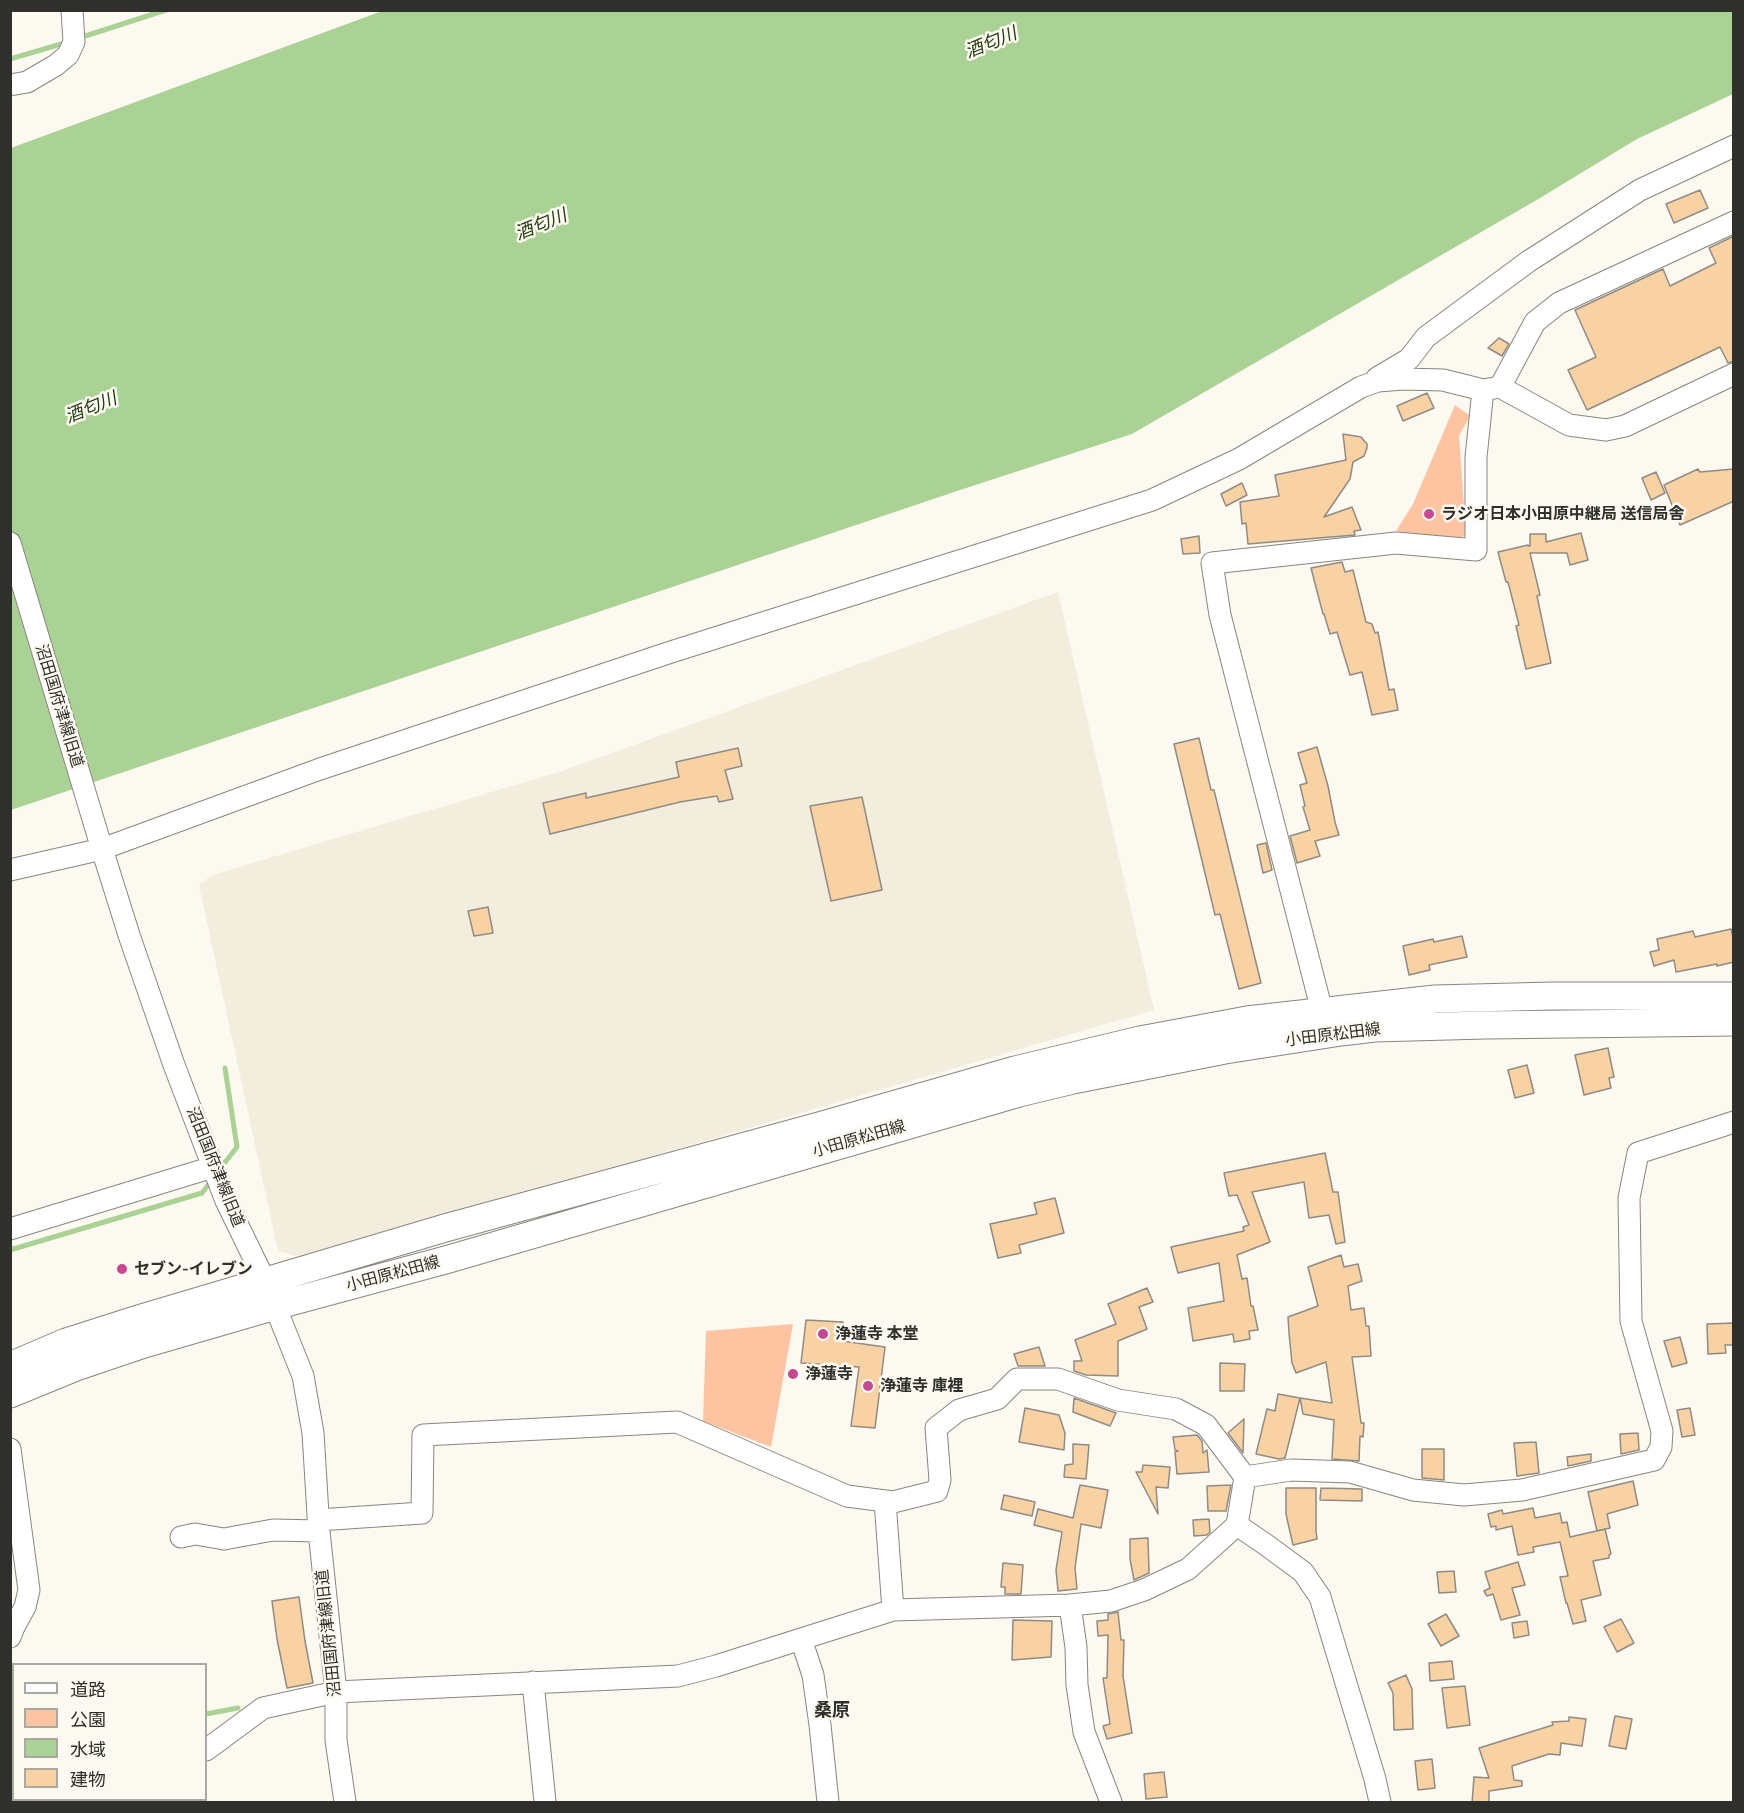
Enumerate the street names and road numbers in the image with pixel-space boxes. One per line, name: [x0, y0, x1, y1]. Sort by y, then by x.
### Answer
street label: 沼田国府津線旧道: [31, 642, 87, 770]
street label: 小田原松田線: [1284, 1020, 1382, 1050]
street label: 沼田国府津線旧道: [182, 1104, 248, 1230]
street label: 小田原松田線: [810, 1117, 908, 1161]
street label: 小田原松田線: [344, 1252, 442, 1296]
street label: 沼田国府津線旧道: [313, 1568, 345, 1698]

